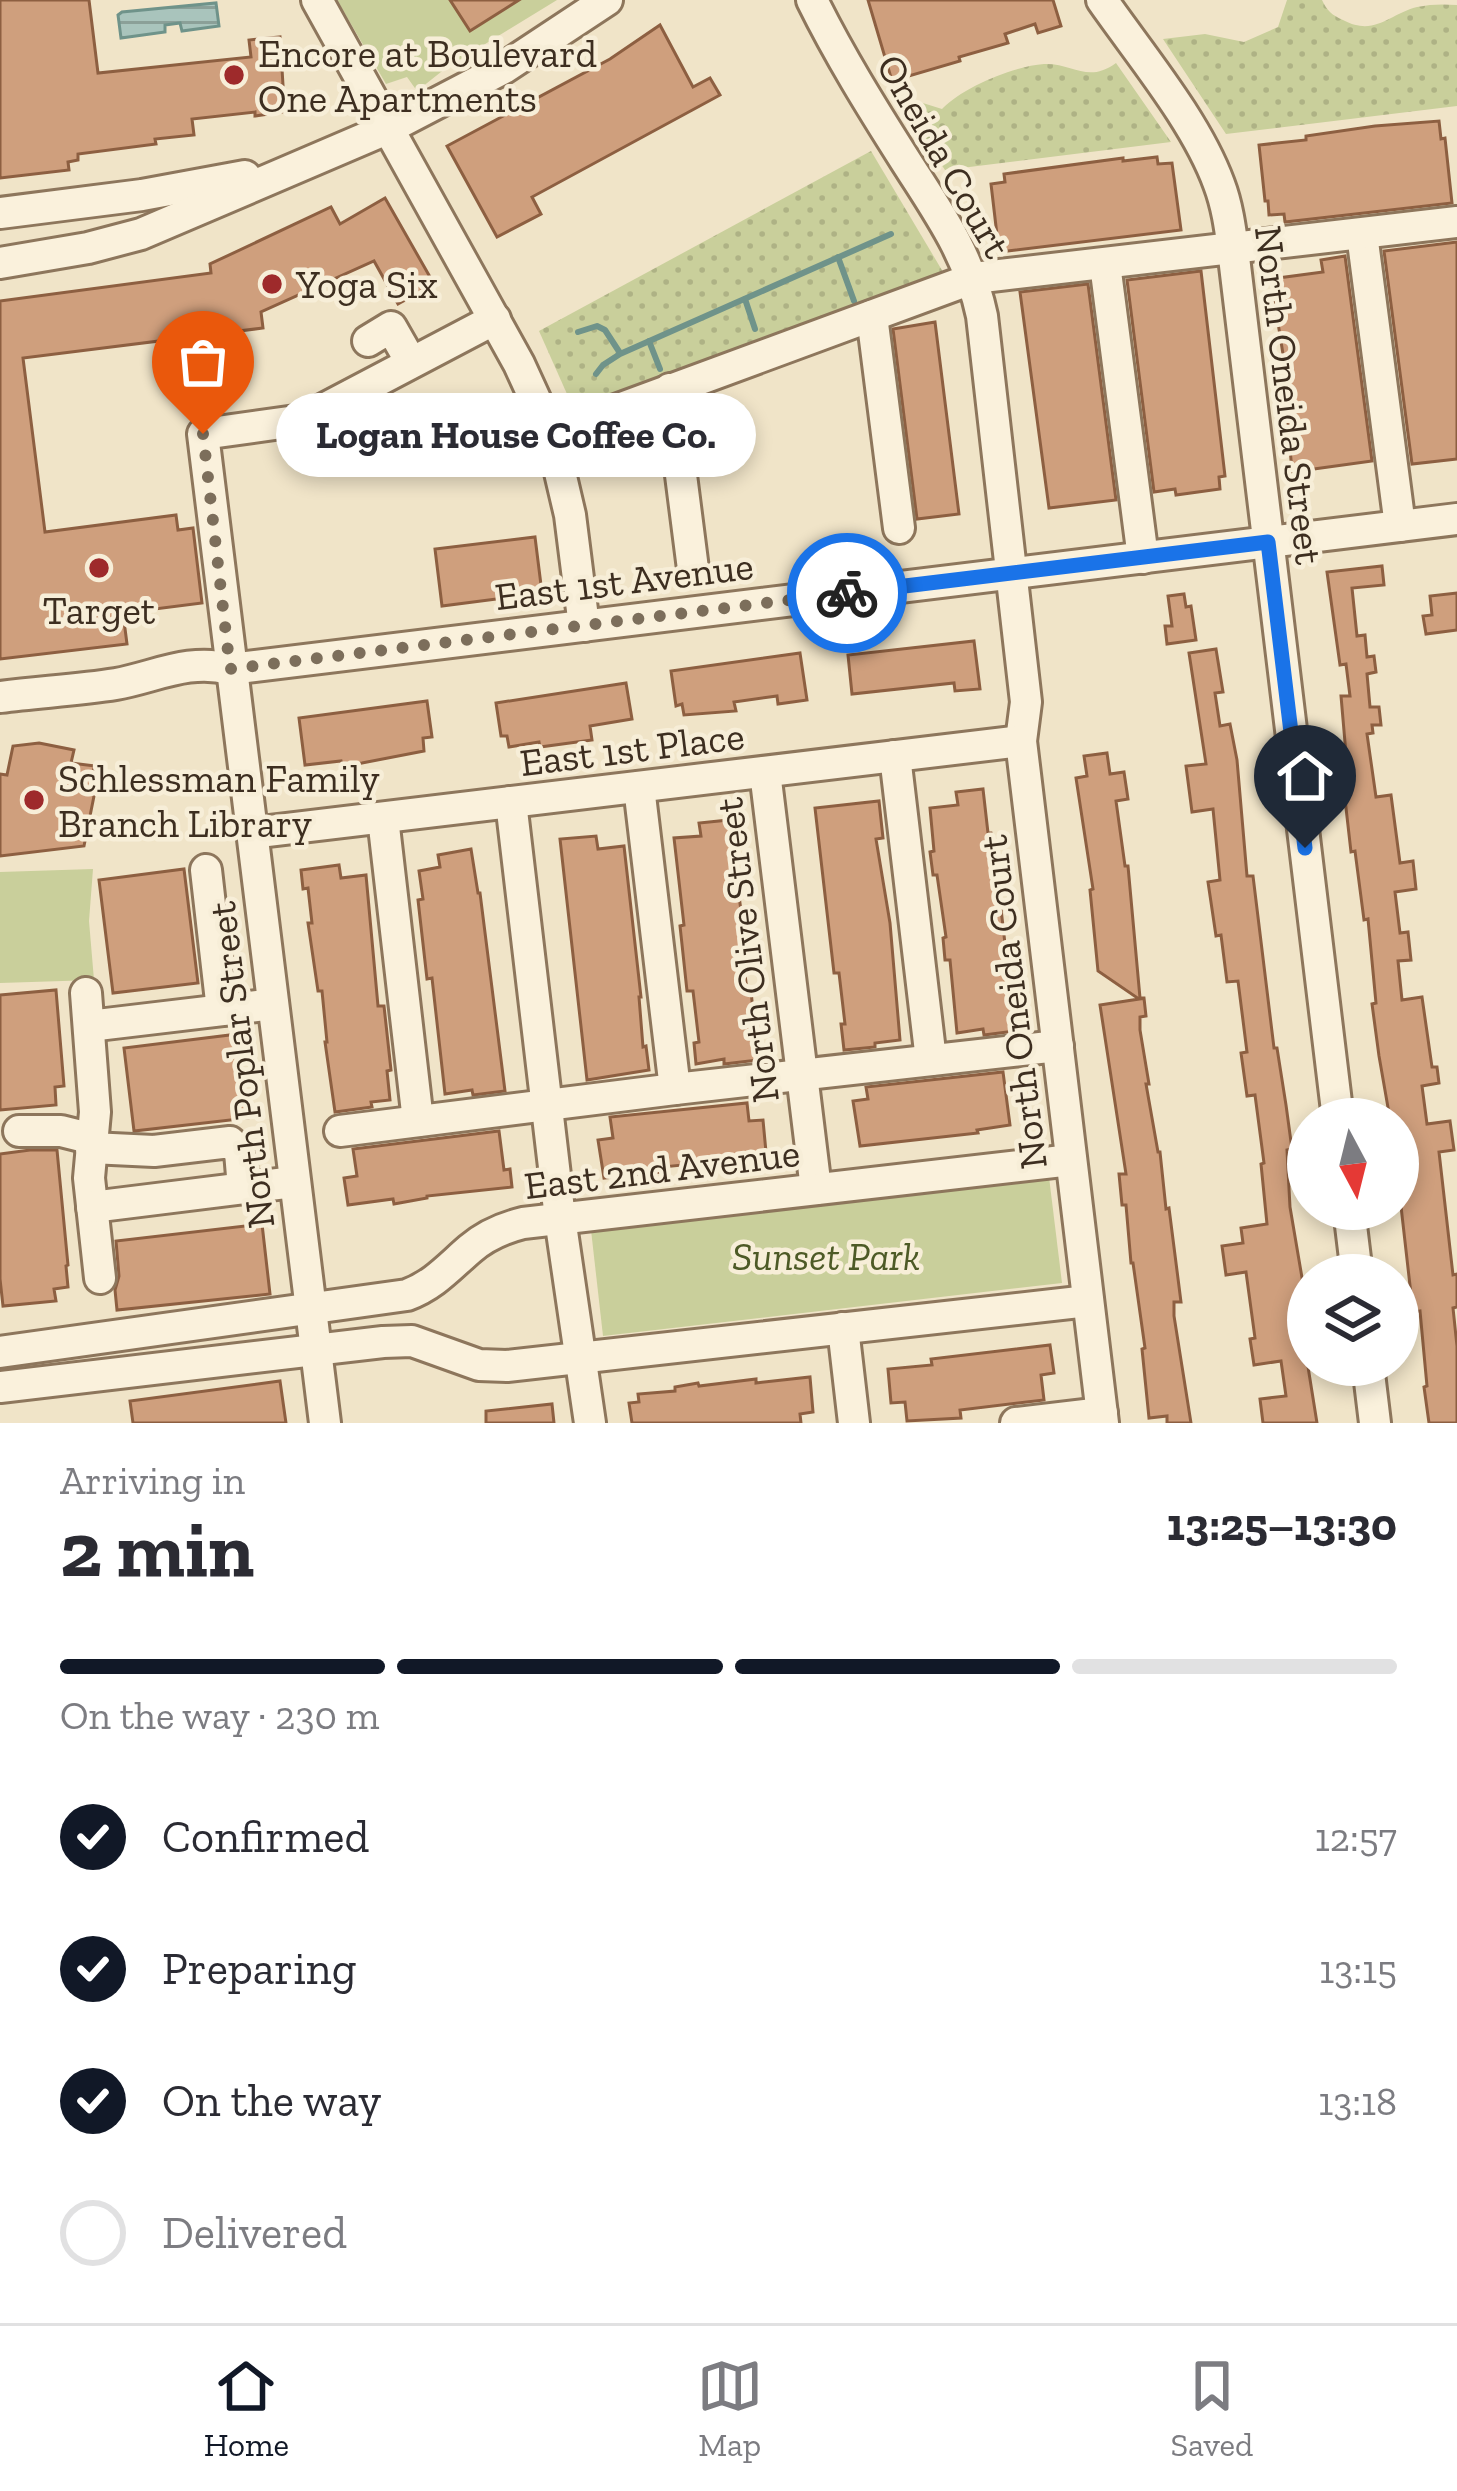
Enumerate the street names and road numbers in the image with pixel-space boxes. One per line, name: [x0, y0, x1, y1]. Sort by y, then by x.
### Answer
street label: Oneida Court: [867, 46, 1021, 267]
street label: North Oneida Street: [1245, 223, 1333, 568]
street label: East 1st Avenue: [492, 542, 756, 620]
street label: East 1st Place: [517, 712, 747, 786]
street label: North Olive Street: [705, 794, 789, 1105]
street label: North Oneida Court: [969, 832, 1057, 1172]
street label: North Poplar Street: [198, 899, 284, 1231]
street label: East 2nd Avenue: [522, 1129, 802, 1209]

